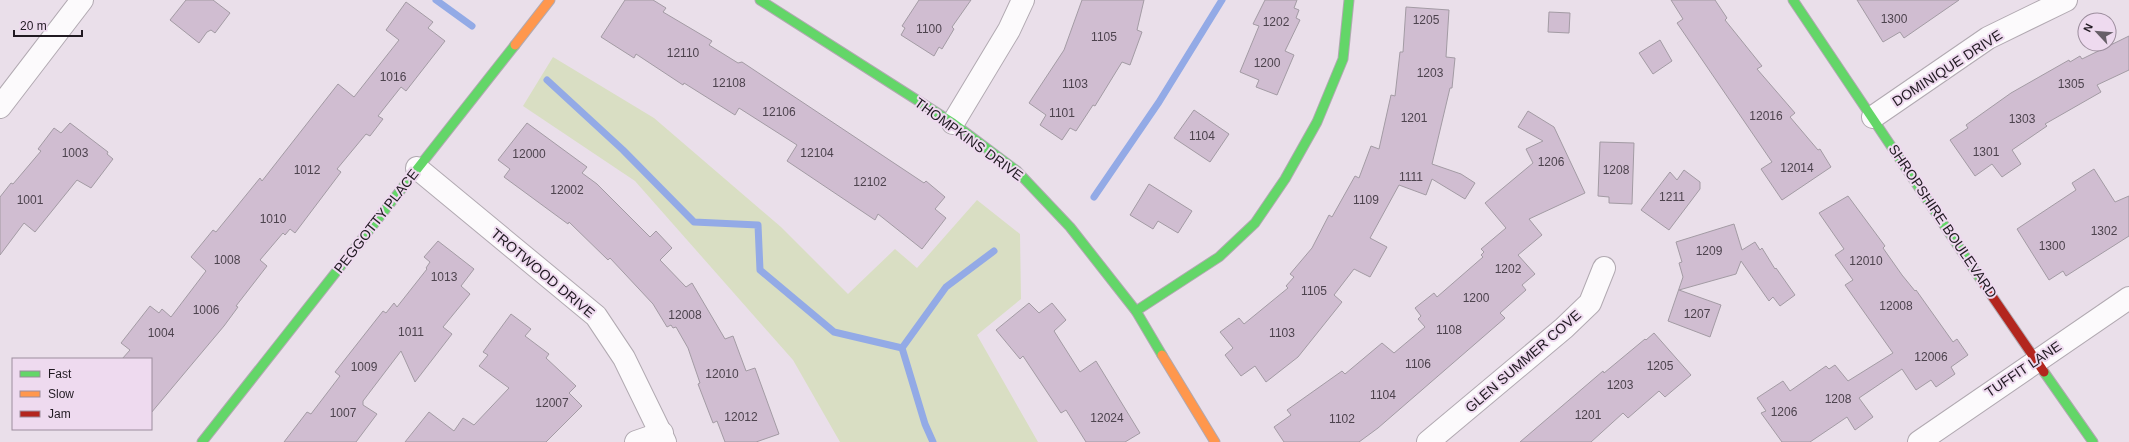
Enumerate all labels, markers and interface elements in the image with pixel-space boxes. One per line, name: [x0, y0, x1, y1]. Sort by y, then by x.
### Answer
scale bar: [14, 12, 82, 38]
house number: 1300: [1881, 12, 1908, 26]
north arrow: [2077, 12, 2117, 52]
house number: 1205: [1413, 13, 1440, 27]
house number: 1202: [1263, 15, 1290, 29]
text: 20 m: [20, 19, 47, 33]
text: N: [2081, 21, 2095, 34]
house number: 1100: [916, 22, 942, 36]
street label: DOMINIQUE DRIVE: [1889, 27, 2005, 109]
house number: 1105: [1091, 30, 1117, 44]
house number: 12110: [667, 46, 700, 60]
house number: 1200: [1254, 56, 1281, 70]
house number: 1203: [1417, 66, 1444, 80]
house number: 1016: [380, 70, 407, 84]
house number: 12108: [712, 76, 746, 90]
house number: 1103: [1062, 77, 1088, 91]
house number: 1305: [2058, 77, 2085, 91]
street label: THOMPKINS DRIVE: [912, 94, 1026, 184]
house number: 12106: [762, 105, 796, 119]
house number: 1101: [1049, 106, 1075, 120]
house number: 12016: [1749, 109, 1783, 123]
house number: 1201: [1401, 111, 1428, 125]
house number: 1303: [2009, 112, 2036, 126]
house number: 1104: [1189, 129, 1215, 143]
street label: SHROPSHIRE BOULEVARD: [1886, 141, 2000, 301]
house number: 1301: [1973, 145, 2000, 159]
house number: 1003: [62, 146, 89, 160]
house number: 12104: [800, 146, 834, 160]
house number: 12000: [512, 147, 546, 161]
house number: 1206: [1538, 155, 1565, 169]
house number: 12014: [1780, 161, 1814, 175]
house number: 1012: [294, 163, 321, 177]
house number: 1208: [1603, 163, 1630, 177]
street label: PEGGOTTY PLACE: [330, 166, 422, 276]
house number: 1111: [1399, 170, 1423, 184]
house number: 12102: [853, 175, 887, 189]
house number: 12002: [550, 183, 584, 197]
house number: 1211: [1659, 190, 1685, 204]
house number: 1001: [17, 193, 44, 207]
house number: 1109: [1353, 193, 1379, 207]
house number: 1010: [260, 212, 287, 226]
house number: 1302: [2091, 224, 2118, 238]
street label: TROTWOOD DRIVE: [488, 225, 598, 321]
house number: 1300: [2039, 239, 2066, 253]
house number: 1209: [1696, 244, 1723, 258]
house number: 1008: [214, 253, 241, 267]
house number: 12010: [1849, 254, 1883, 268]
house number: 1202: [1495, 262, 1522, 276]
house number: 1013: [431, 270, 458, 284]
house number: 1105: [1301, 284, 1327, 298]
house number: 1200: [1463, 291, 1490, 305]
house number: 12008: [1879, 299, 1913, 313]
house number: 1006: [193, 303, 220, 317]
street label: GLEN SUMMER COVE: [1462, 306, 1584, 416]
house number: 1207: [1684, 307, 1711, 321]
house number: 12008: [668, 308, 702, 322]
house number: 1108: [1436, 323, 1462, 337]
house number: 1011: [398, 325, 424, 339]
house number: 1004: [148, 326, 175, 340]
house number: 1103: [1269, 326, 1295, 340]
street label: TUFFIT LANE: [1982, 338, 2064, 400]
house number: 12006: [1914, 350, 1948, 364]
house number: 1106: [1405, 357, 1431, 371]
legend: [12, 358, 152, 430]
house number: 1205: [1647, 359, 1674, 373]
house number: 1009: [351, 360, 378, 374]
text: Fast: [48, 367, 72, 381]
house number: 12010: [705, 367, 739, 381]
house number: 1203: [1607, 378, 1634, 392]
text: Slow: [48, 387, 74, 401]
house number: 1104: [1370, 388, 1396, 402]
house number: 1208: [1825, 392, 1852, 406]
house number: 12007: [535, 396, 569, 410]
house number: 1206: [1771, 405, 1798, 419]
house number: 1007: [330, 406, 357, 420]
text: Jam: [48, 407, 71, 421]
house number: 1201: [1575, 408, 1602, 422]
house number: 12012: [724, 410, 758, 424]
house number: 12024: [1090, 411, 1124, 425]
house number: 1102: [1329, 412, 1355, 426]

